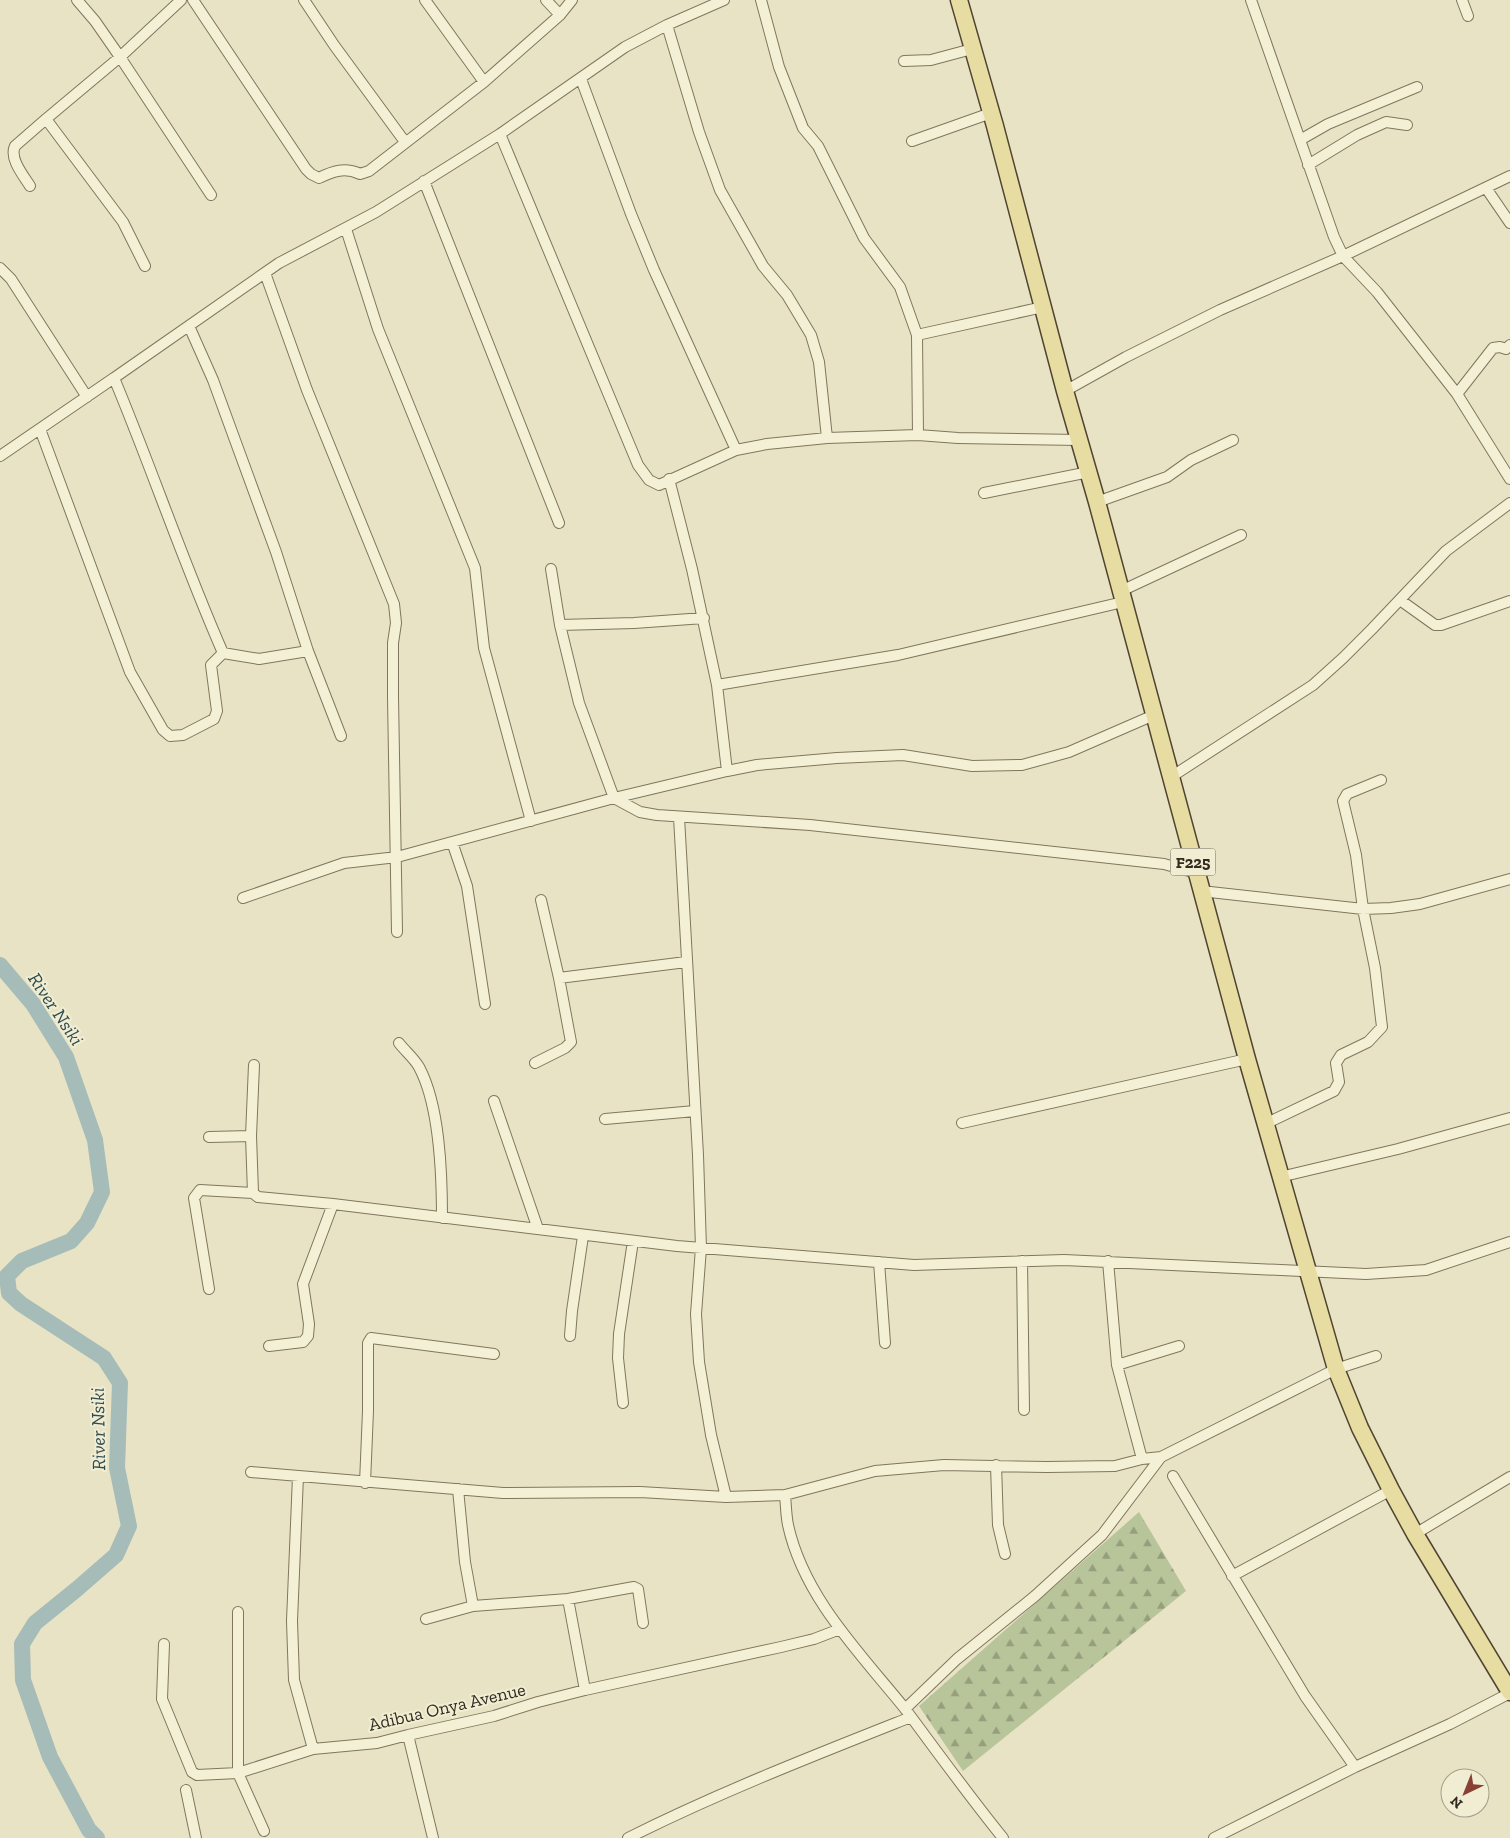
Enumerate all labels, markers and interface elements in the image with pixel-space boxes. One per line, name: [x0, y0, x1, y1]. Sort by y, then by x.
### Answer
road number: F225: [1170, 849, 1216, 876]
water label: River Nsiki: [23, 968, 89, 1050]
water label: River Nsiki: [86, 1387, 110, 1471]
street label: Adibua Onya Avenue: [366, 1678, 528, 1736]
north arrow: [1440, 1768, 1490, 1818]
text: N: [1447, 1792, 1466, 1812]

